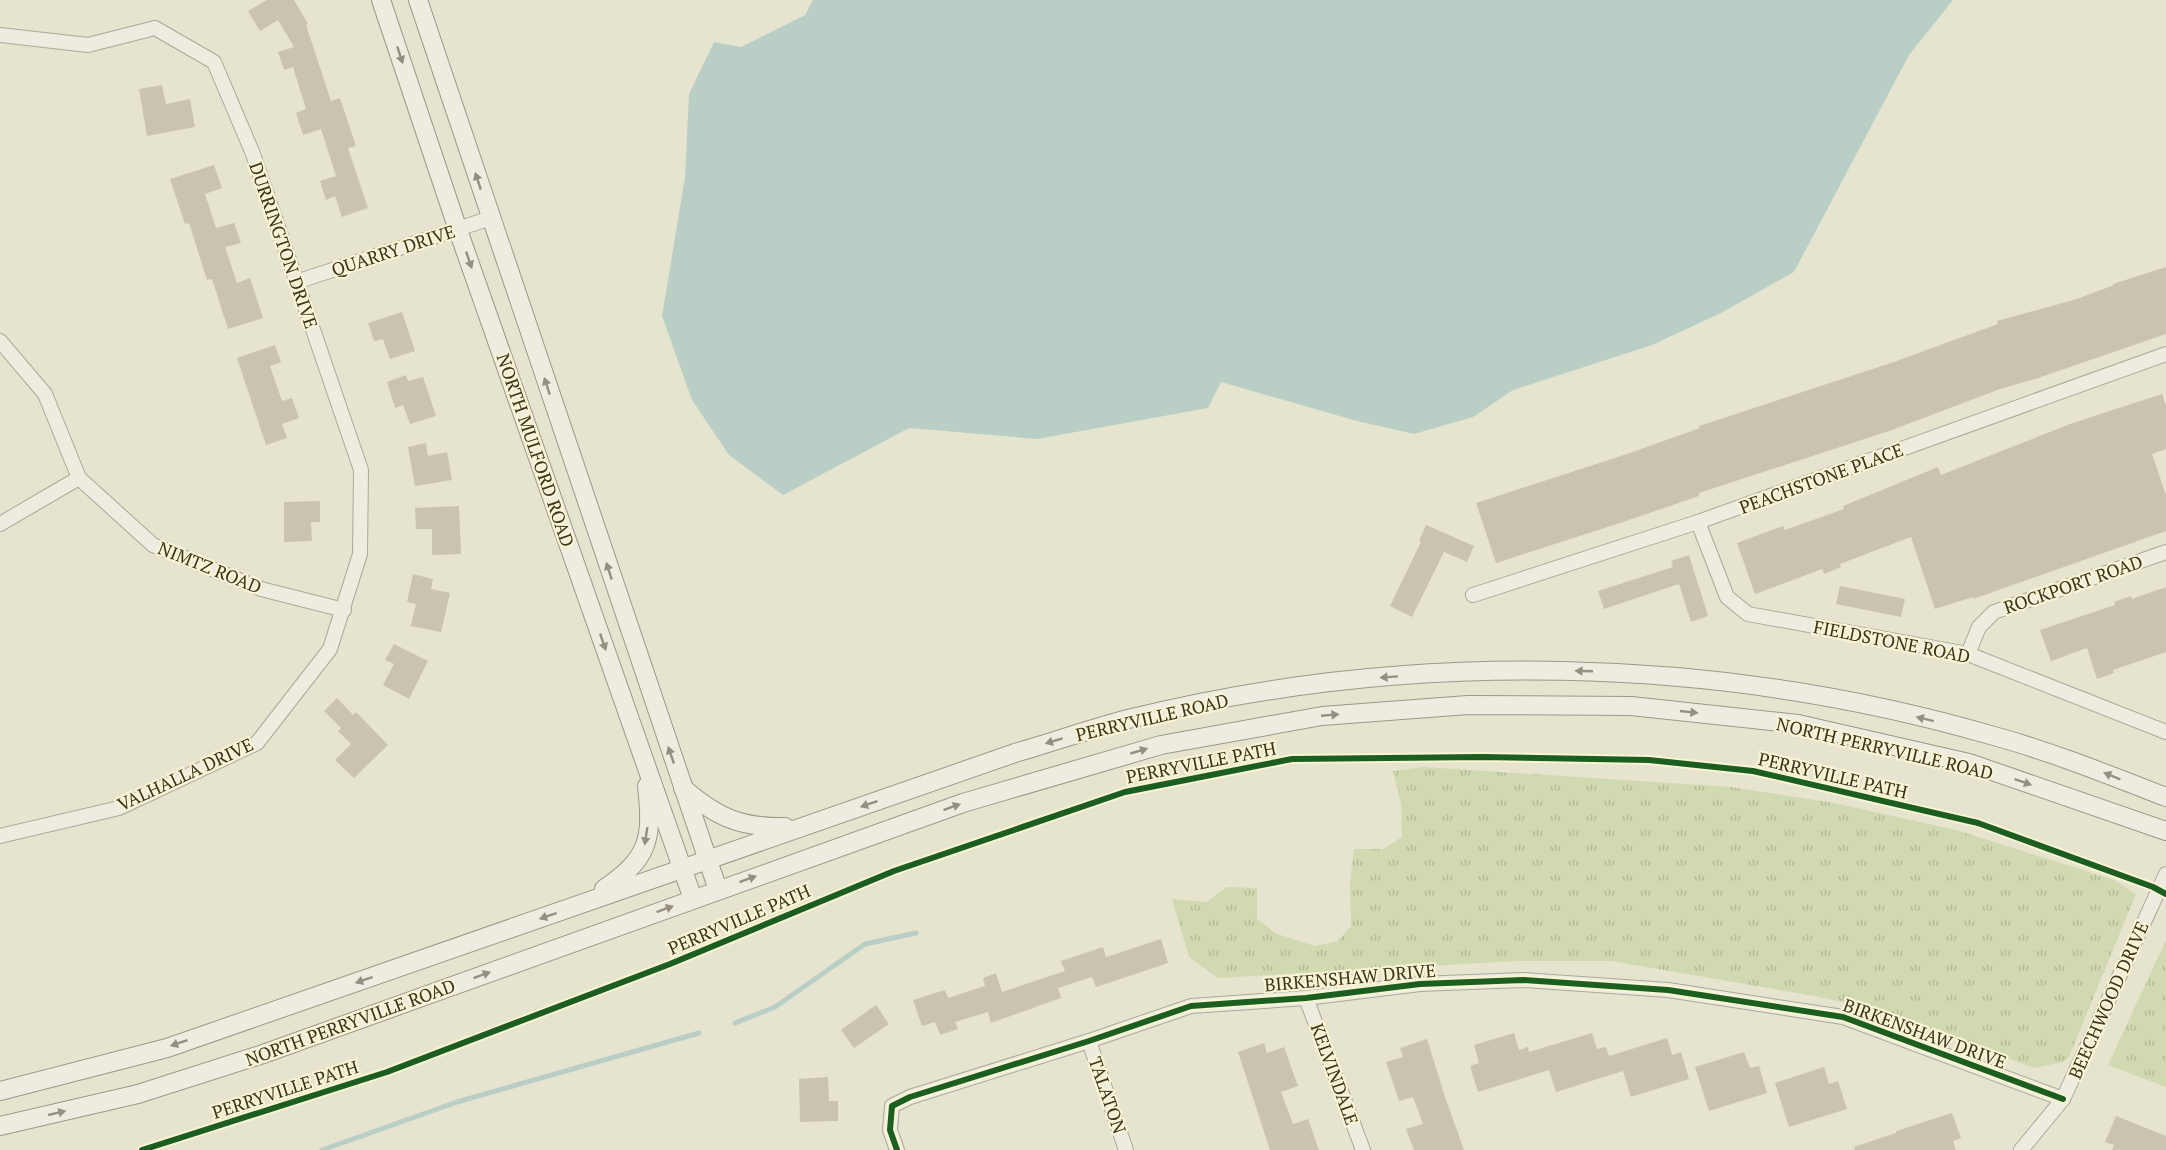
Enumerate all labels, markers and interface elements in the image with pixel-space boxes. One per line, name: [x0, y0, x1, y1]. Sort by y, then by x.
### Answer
one-way arrow: [396, 47, 405, 65]
street label: DURRINGTON DRIVE: [244, 159, 324, 331]
one-way arrow: [473, 172, 482, 190]
street label: QUARRY DRIVE: [328, 219, 458, 281]
one-way arrow: [464, 251, 474, 269]
street label: NORTH MULFORD ROAD: [492, 350, 580, 550]
one-way arrow: [542, 377, 552, 395]
street label: PEACHSTONE PLACE: [1736, 437, 1906, 519]
street label: NIMTZ ROAD: [155, 535, 265, 599]
street label: ROCKPORT ROAD: [2000, 549, 2146, 619]
one-way arrow: [604, 562, 613, 580]
street label: FIELDSTONE ROAD: [1812, 614, 1972, 668]
one-way arrow: [599, 633, 609, 651]
one-way arrow: [1574, 667, 1593, 676]
one-way arrow: [1379, 672, 1398, 682]
street label: PERRYVILLE ROAD: [1073, 688, 1231, 746]
one-way arrow: [1680, 708, 1699, 717]
one-way arrow: [1321, 710, 1340, 720]
street label: NORTH PERRYVILLE ROAD: [1774, 711, 1996, 785]
one-way arrow: [1916, 713, 1935, 723]
street label: VALHALLA DRIVE: [113, 732, 257, 816]
street label: PERRYVILLE PATH: [1124, 736, 1278, 788]
one-way arrow: [1045, 737, 1063, 746]
one-way arrow: [666, 746, 675, 764]
one-way arrow: [1130, 746, 1148, 755]
street label: PERRYVILLE PATH: [1756, 746, 1910, 804]
one-way arrow: [2102, 771, 2120, 781]
one-way arrow: [2014, 777, 2032, 787]
one-way arrow: [860, 799, 878, 809]
one-way arrow: [943, 801, 961, 811]
one-way arrow: [642, 827, 651, 846]
one-way arrow: [739, 874, 757, 884]
street label: PERRYVILLE PATH: [664, 878, 814, 960]
one-way arrow: [656, 903, 674, 913]
one-way arrow: [539, 911, 557, 921]
street label: BEECHWOOD DRIVE: [2062, 917, 2154, 1083]
street label: BIRKENSHAW DRIVE: [1263, 958, 1437, 996]
one-way arrow: [473, 970, 491, 979]
street label: NORTH PERRYVILLE ROAD: [242, 973, 458, 1071]
one-way arrow: [355, 976, 373, 985]
street label: BIRKENSHAW DRIVE: [1840, 992, 2010, 1074]
street label: KELVINDALE: [1306, 1020, 1364, 1128]
one-way arrow: [170, 1039, 188, 1049]
street label: TALATON: [1084, 1053, 1132, 1137]
street label: PERRYVILLE PATH: [209, 1054, 361, 1124]
one-way arrow: [48, 1108, 66, 1118]

